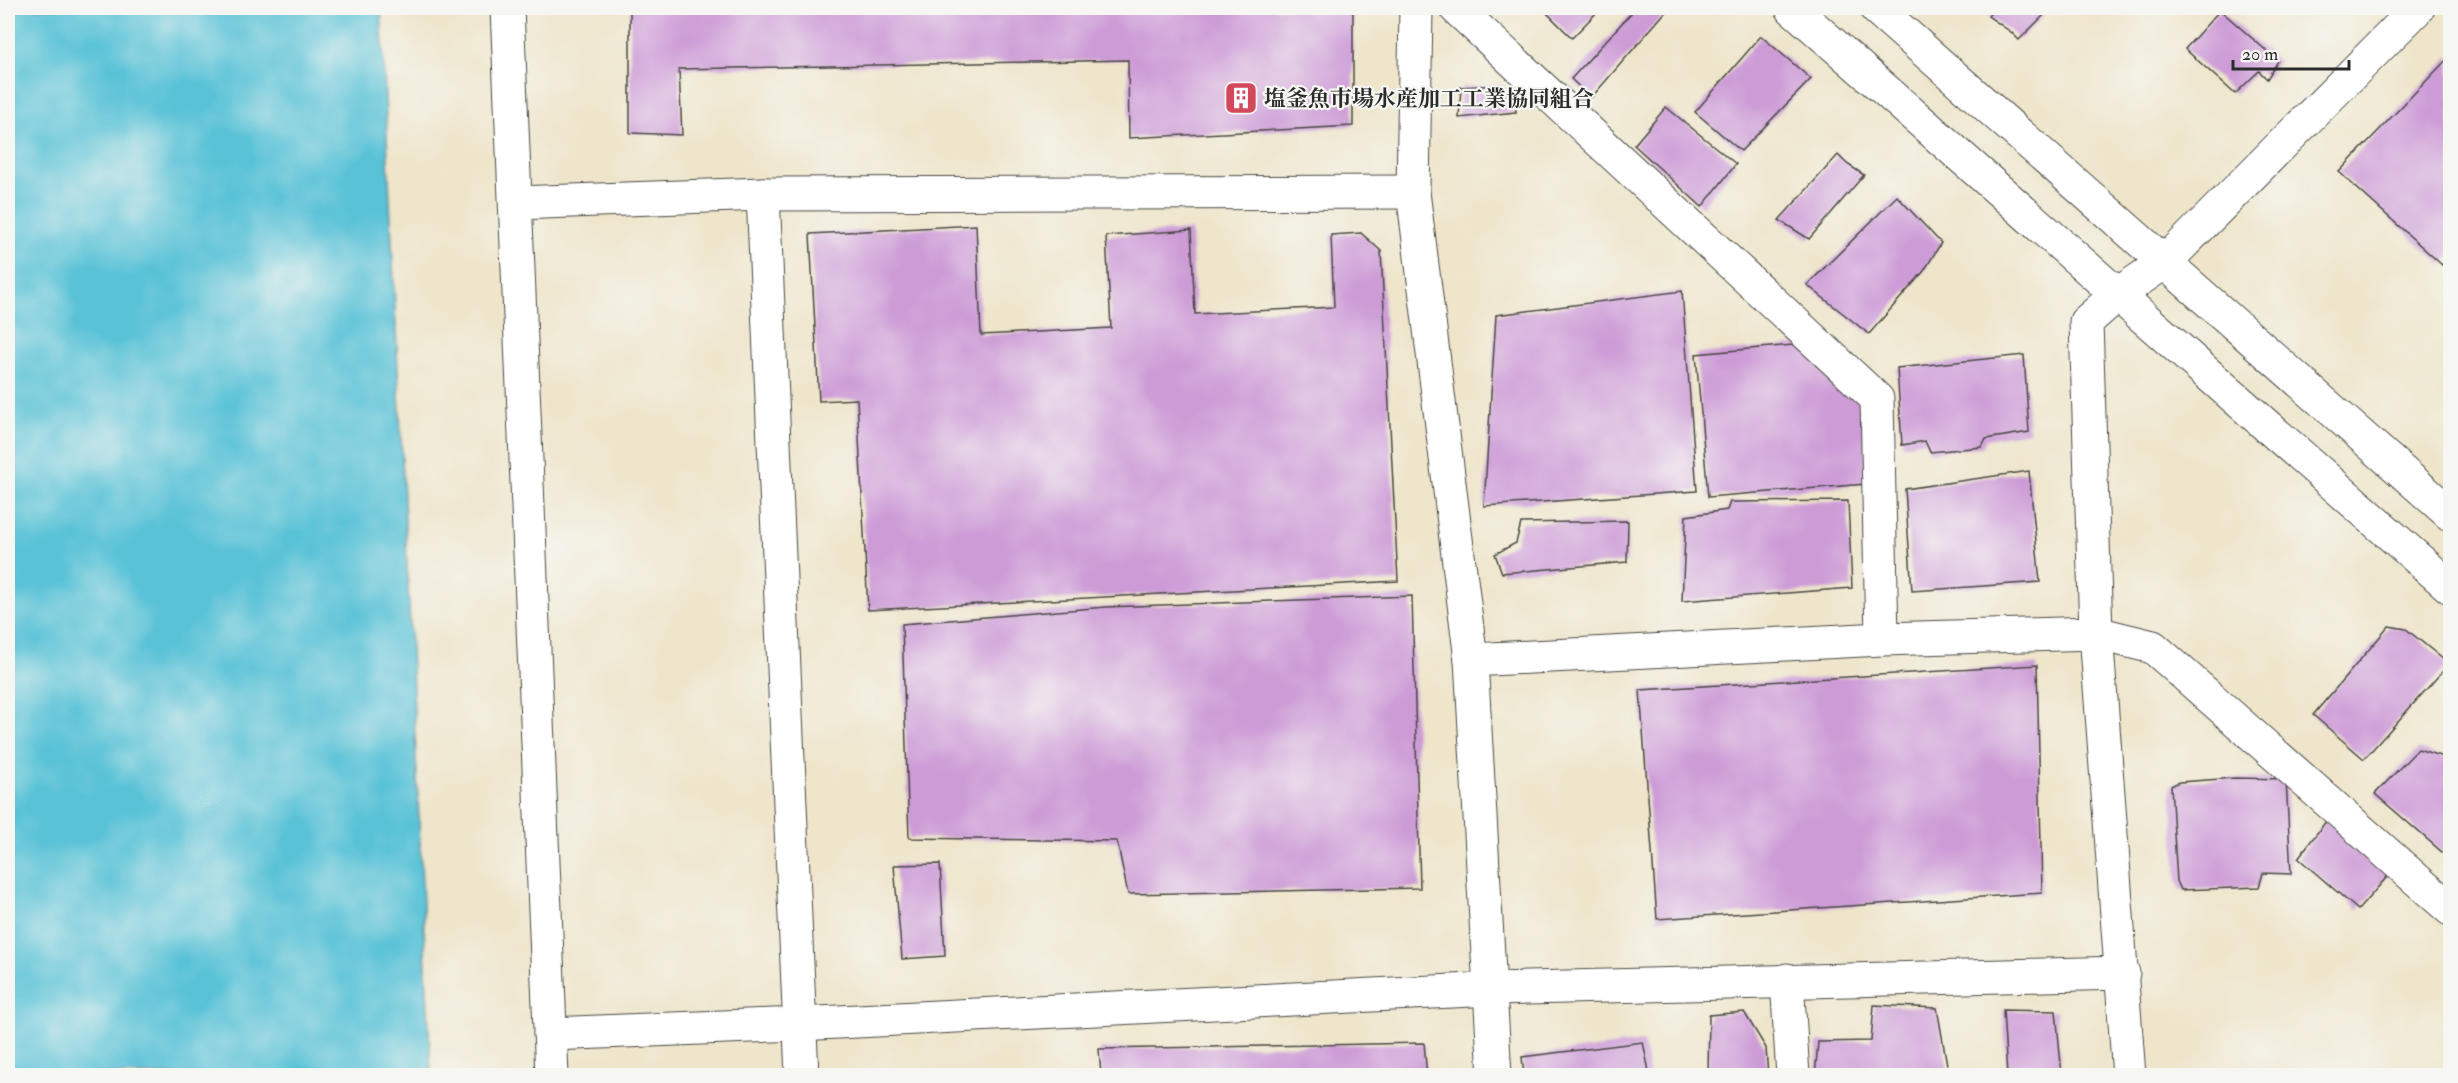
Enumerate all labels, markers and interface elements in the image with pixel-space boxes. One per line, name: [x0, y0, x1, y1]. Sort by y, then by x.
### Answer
scale bar: [2233, 33, 2348, 71]
text: 20 m: [2242, 43, 2278, 66]
building icon: 塩釜魚市場水産加工工業協同組合: [1223, 80, 1259, 116]
place label: 塩釜魚市場水産加工工業協同組合: [1264, 85, 1594, 113]

